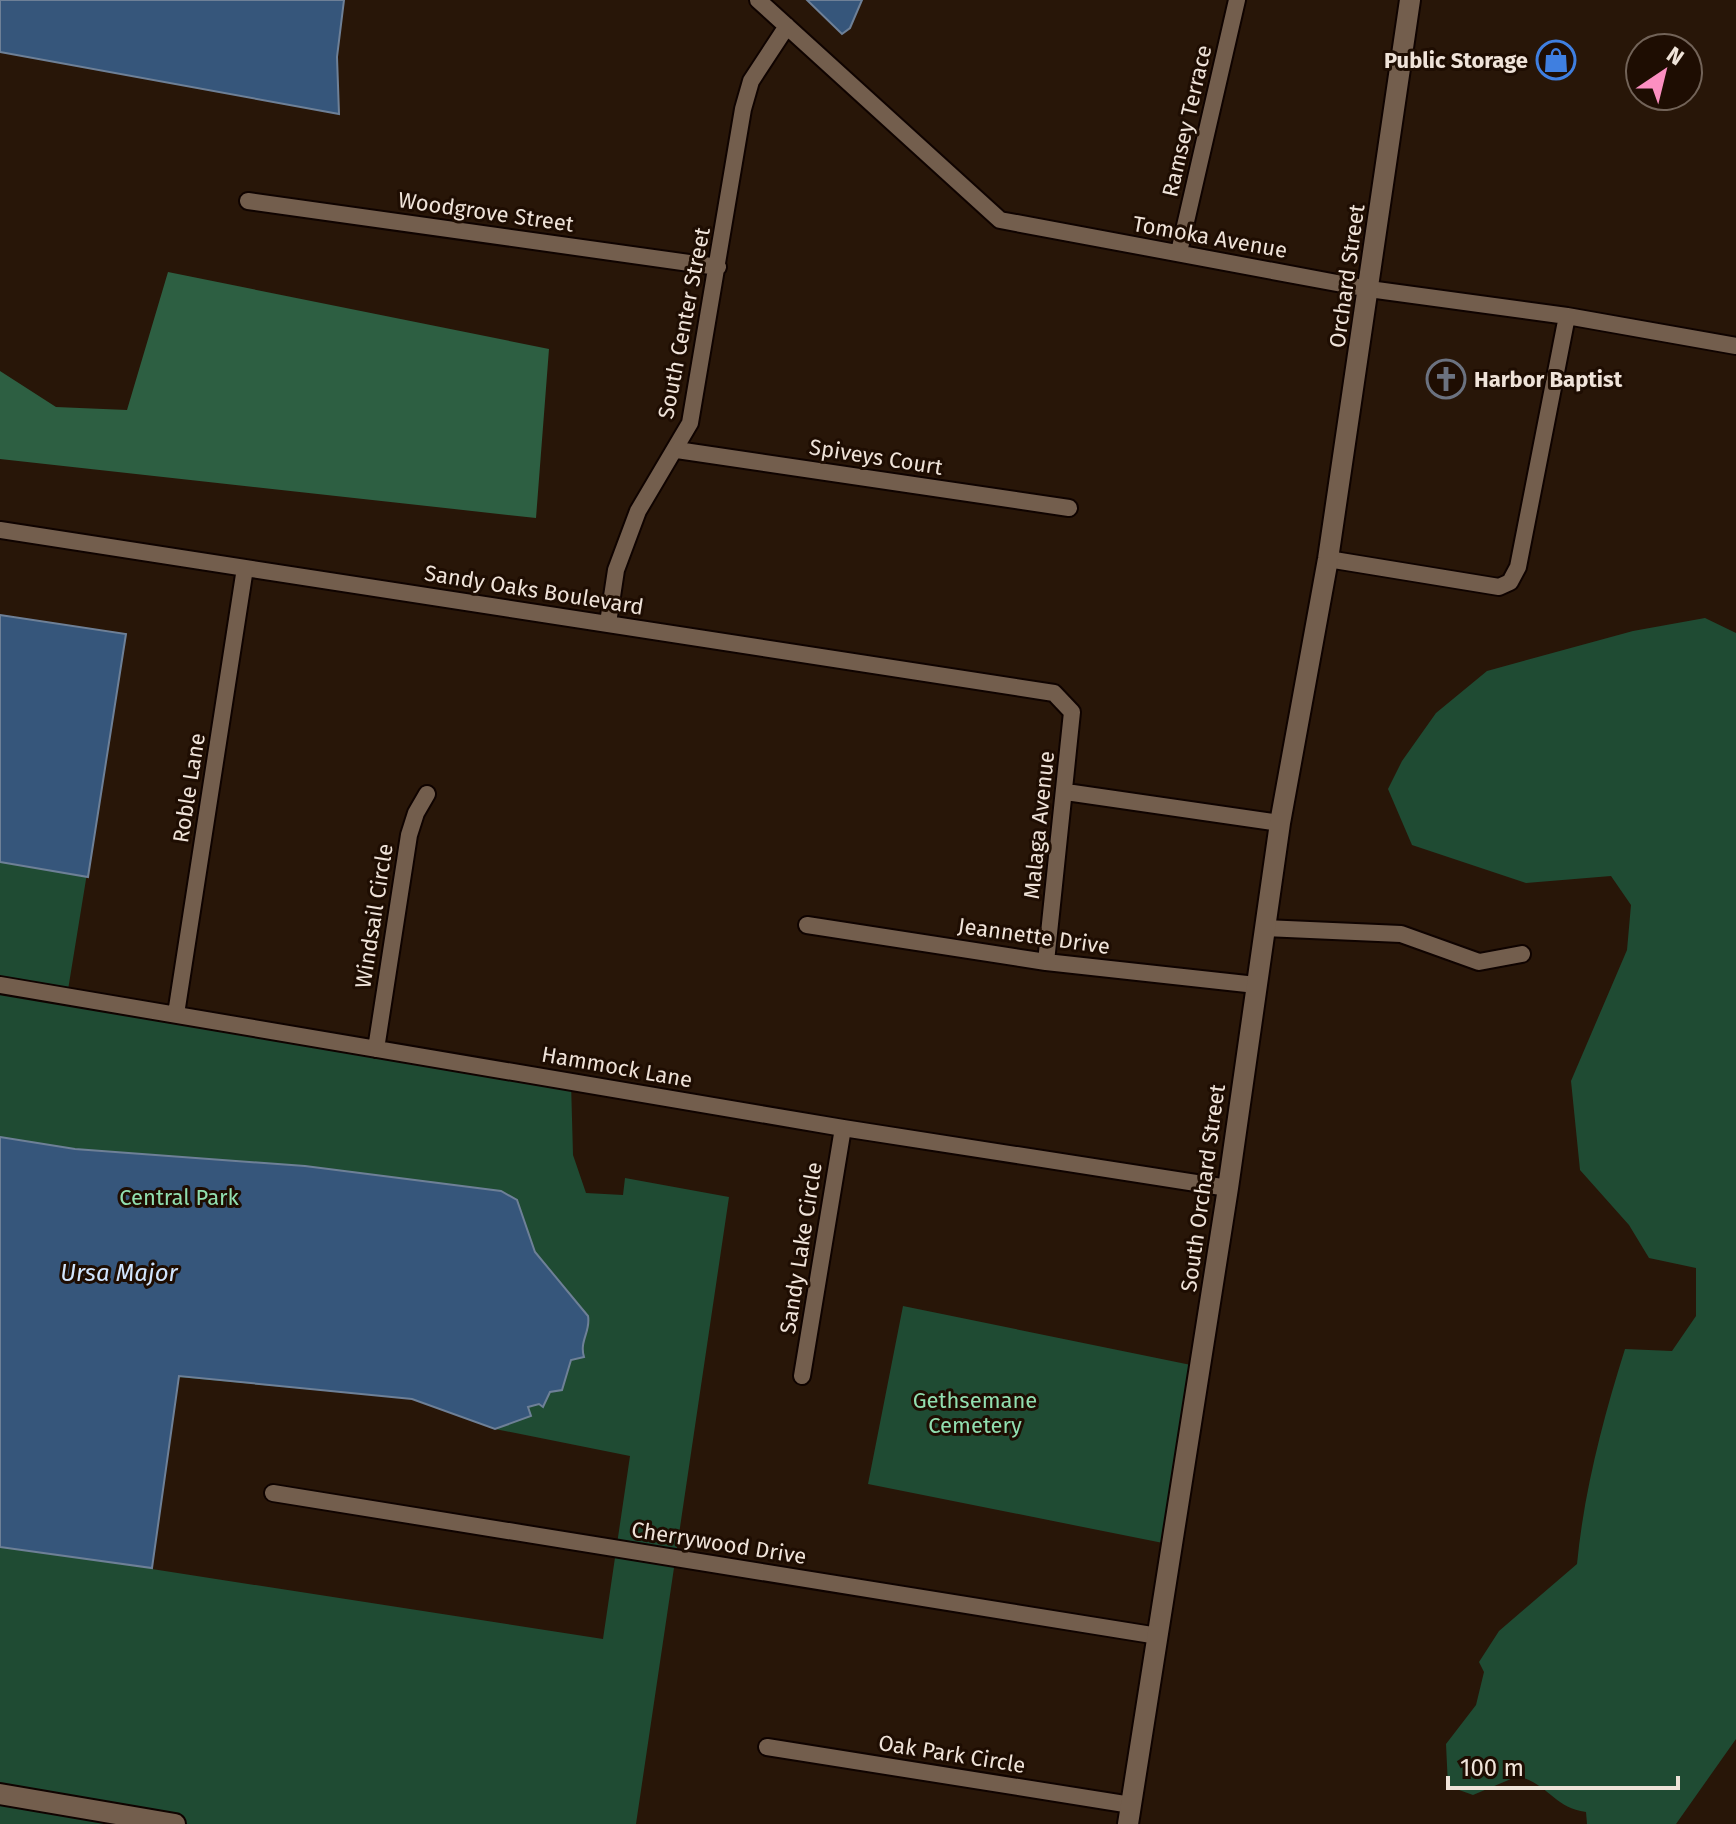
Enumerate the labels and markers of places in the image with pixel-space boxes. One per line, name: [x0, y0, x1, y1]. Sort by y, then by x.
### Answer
shop icon: Public Storage: [1535, 39, 1577, 81]
place label: Public Storage: [1384, 47, 1528, 74]
church icon: Harbor Baptist: [1425, 358, 1467, 400]
place label: Harbor Baptist: [1474, 366, 1623, 393]

